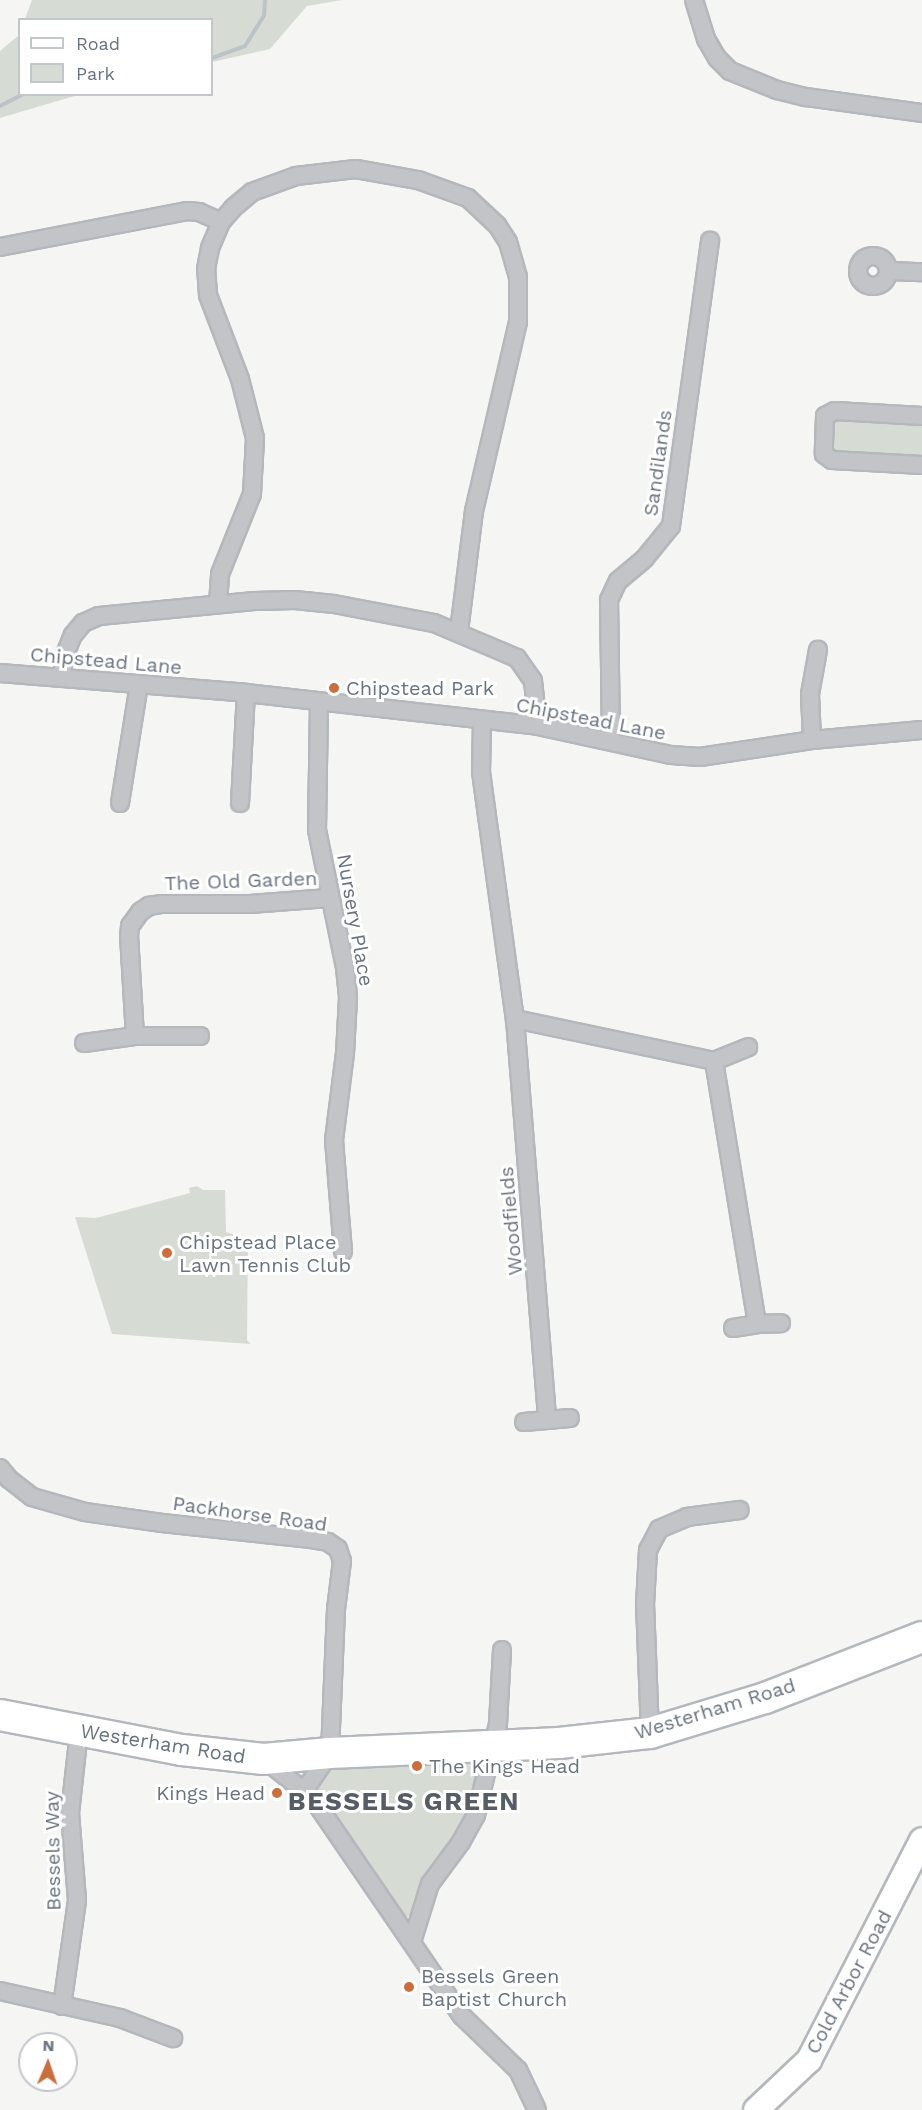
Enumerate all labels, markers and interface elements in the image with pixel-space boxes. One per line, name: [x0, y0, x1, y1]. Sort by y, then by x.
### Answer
legend: [18, 18, 213, 96]
text: Road: [76, 33, 120, 54]
text: Park: [76, 63, 115, 84]
street label: Sandilands: [639, 408, 677, 518]
street label: Chipstead Lane: [29, 642, 183, 680]
place label: Chipstead Park: [346, 676, 494, 700]
marker: Chipstead Park: [327, 681, 341, 695]
street label: Chipstead Lane: [514, 693, 668, 745]
street label: Nursery Place: [332, 852, 378, 988]
street label: The Old Garden: [164, 866, 318, 896]
street label: Woodfields: [494, 1166, 528, 1276]
place label: Chipstead Place Lawn Tennis Club: [179, 1230, 352, 1277]
marker: Chipstead Place Lawn Tennis Club: [160, 1246, 174, 1260]
street label: Packhorse Road: [171, 1491, 329, 1537]
street label: Westerham Road: [632, 1673, 798, 1745]
street label: Westerham Road: [79, 1719, 247, 1769]
place label: The Kings Head: [429, 1754, 580, 1778]
marker: The Kings Head: [410, 1759, 424, 1773]
place label: Kings Head: [156, 1781, 265, 1805]
marker: Kings Head: [270, 1786, 284, 1800]
district label: BESSELS GREEN: [288, 1786, 520, 1818]
street label: Bessels Way: [40, 1791, 66, 1911]
street label: Cold Arbor Road: [801, 1905, 897, 2059]
place label: Bessels Green Baptist Church: [421, 1964, 567, 2011]
marker: Bessels Green Baptist Church: [402, 1980, 416, 1994]
north arrow: [18, 2032, 78, 2092]
text: N: [42, 2036, 55, 2055]

